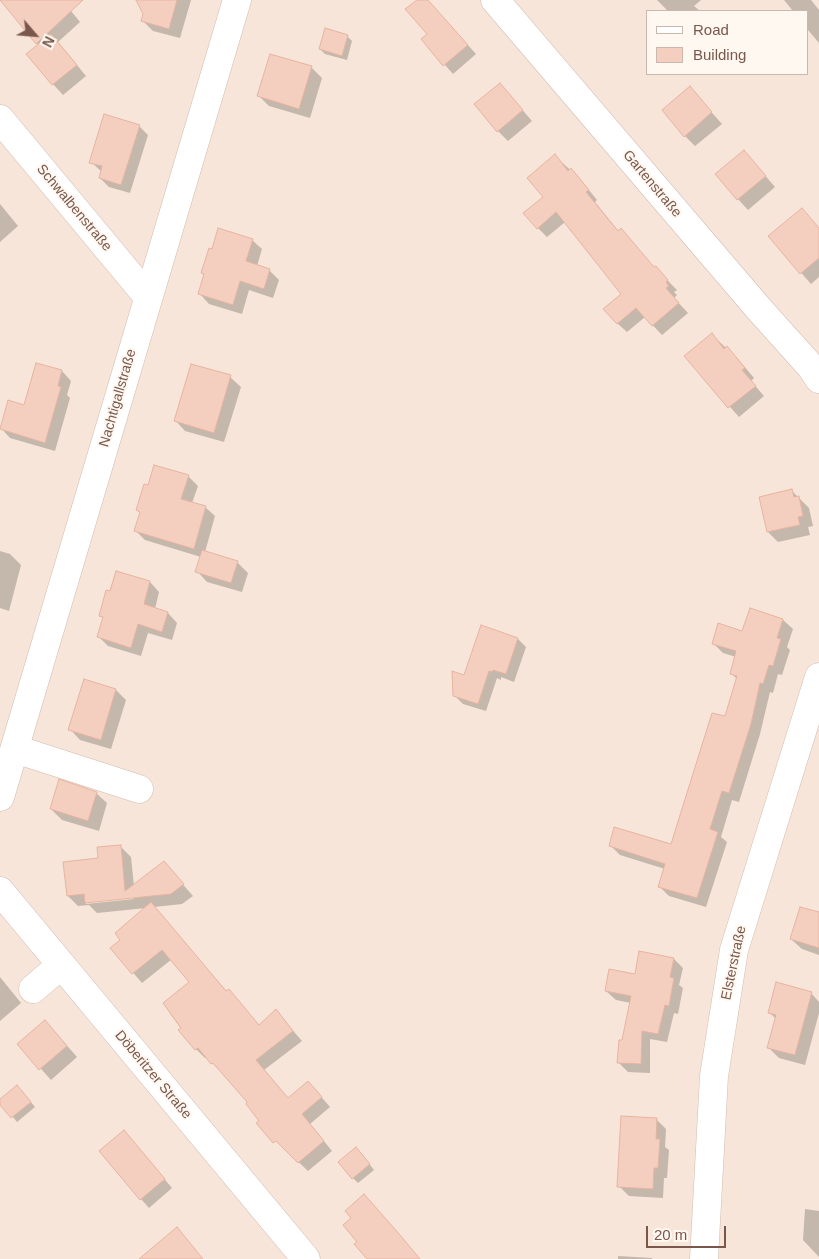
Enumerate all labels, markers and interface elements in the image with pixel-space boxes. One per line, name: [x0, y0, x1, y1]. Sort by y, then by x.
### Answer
north arrow: [10, 10, 60, 60]
legend: [646, 10, 809, 75]
text: Road: [693, 21, 729, 38]
text: N: [39, 34, 58, 50]
text: Building: [693, 46, 746, 63]
street label: Gartenstraße: [619, 147, 685, 221]
street label: Schwalbenstraße: [33, 161, 115, 255]
street label: Nachtigallstraße: [96, 347, 140, 449]
street label: Elsterstraße: [718, 924, 750, 1002]
street label: Döberitzer Straße: [111, 1027, 195, 1123]
scale bar: [649, 1216, 729, 1248]
text: 20 m: [654, 1226, 687, 1243]

